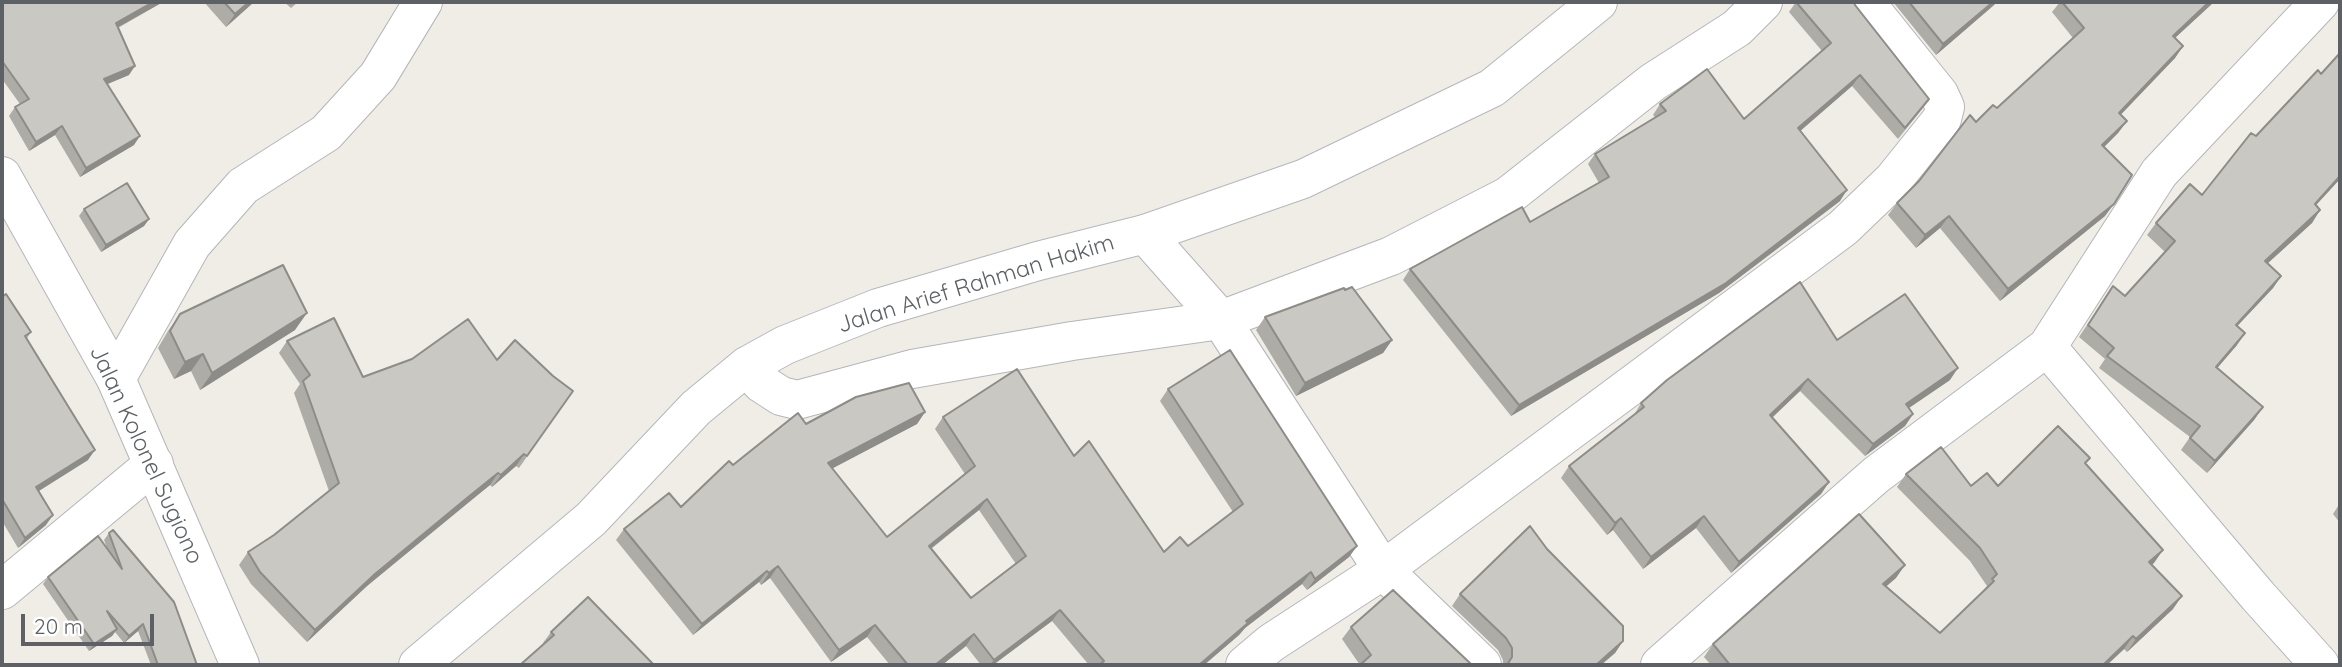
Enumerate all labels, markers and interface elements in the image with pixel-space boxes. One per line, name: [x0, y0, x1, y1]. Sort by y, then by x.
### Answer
street label: Jalan Arief Rahman Hakim: [834, 229, 1118, 339]
street label: Jalan Kolonel Sugiono: [83, 341, 209, 569]
scale bar: [24, 600, 158, 644]
text: 20 m: [34, 613, 83, 639]

